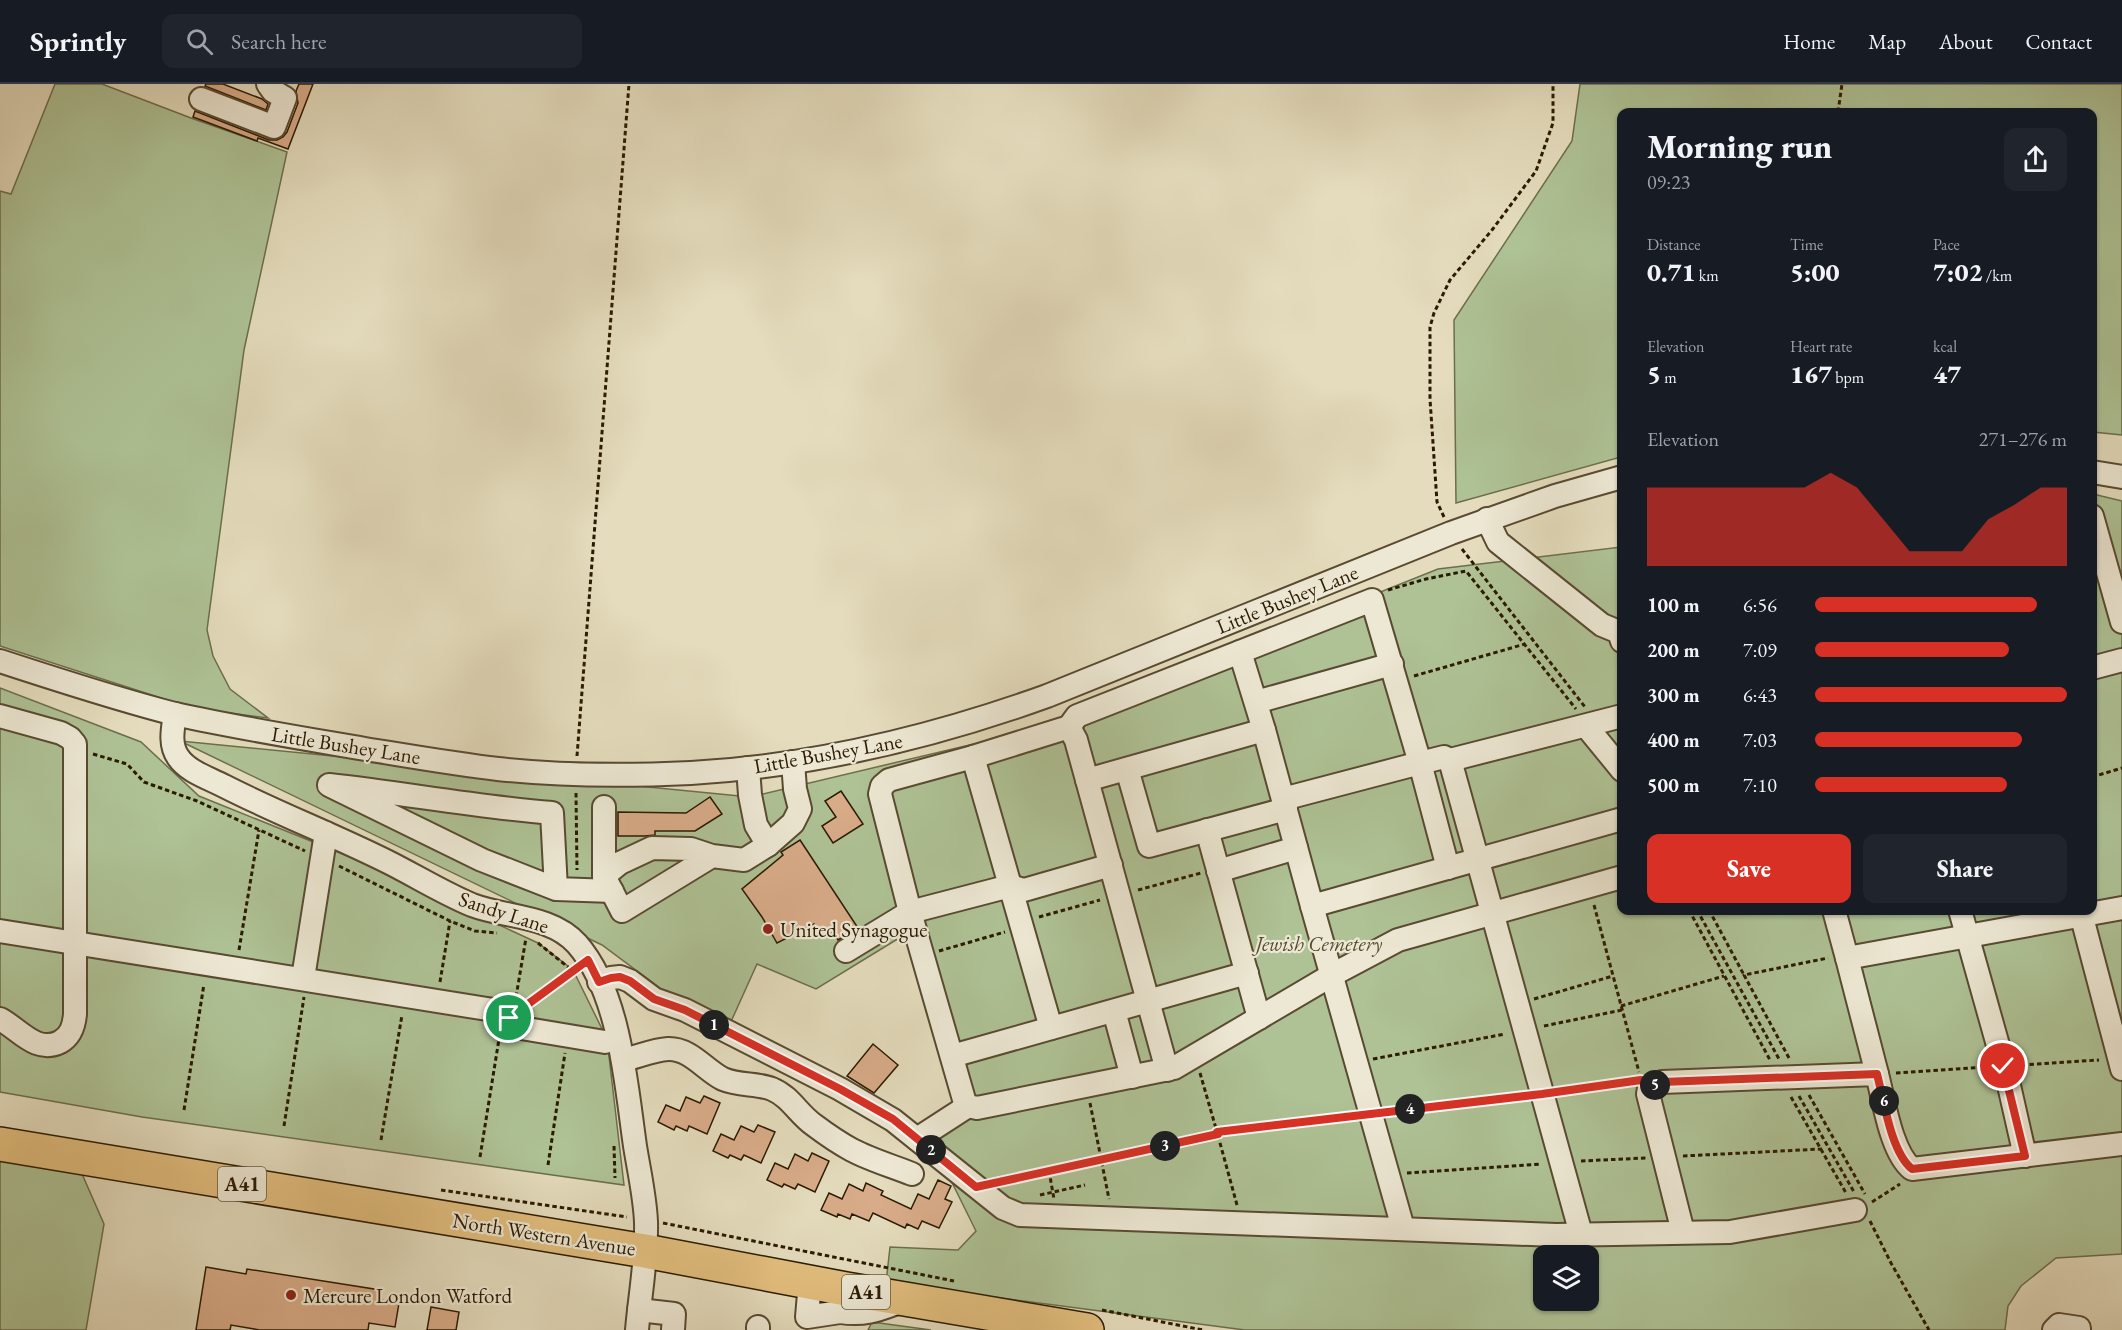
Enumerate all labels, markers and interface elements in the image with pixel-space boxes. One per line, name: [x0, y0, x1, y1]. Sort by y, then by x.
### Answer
search box: [162, 14, 582, 68]
text: Sprintly: [30, 23, 126, 59]
icon: search: [183, 25, 216, 58]
text: Search here: [231, 27, 327, 56]
text: Home: [1783, 28, 1835, 55]
text: Map: [1868, 28, 1906, 55]
text: About: [1939, 28, 1992, 55]
text: Contact: [2025, 28, 2092, 55]
text: Morning run: [1647, 125, 1832, 168]
button: share: [2004, 128, 2067, 191]
text: 09:23: [1647, 169, 1690, 195]
text: Distance: [1647, 234, 1700, 255]
text: Time: [1790, 234, 1823, 255]
text: Pace: [1933, 234, 1960, 255]
text: 0.71: [1647, 255, 1696, 289]
text: 5:00: [1790, 255, 1840, 289]
text: 7:02: [1933, 255, 1983, 289]
text: km: [1696, 265, 1719, 286]
text: /km: [1983, 265, 2012, 286]
text: Elevation: [1647, 336, 1705, 357]
text: Heart rate: [1790, 336, 1852, 357]
text: kcal: [1933, 336, 1957, 357]
text: 5: [1647, 357, 1661, 391]
text: 167: [1790, 357, 1832, 391]
text: 47: [1933, 357, 1961, 391]
text: m: [1661, 367, 1677, 388]
text: bpm: [1832, 367, 1864, 388]
text: Elevation: [1647, 426, 1719, 452]
text: 271–276 m: [1979, 426, 2067, 452]
street label: Little Bushey Lane: [1212, 558, 1362, 640]
text: 100 m: [1647, 592, 1700, 618]
text: 6:56: [1743, 592, 1777, 618]
text: 200 m: [1647, 637, 1700, 663]
text: 7:09: [1743, 637, 1777, 663]
text: 300 m: [1647, 682, 1700, 708]
text: 6:43: [1743, 682, 1777, 708]
street label: Little Bushey Lane: [270, 720, 422, 770]
street label: Little Bushey Lane: [752, 727, 904, 779]
text: 400 m: [1647, 727, 1700, 753]
text: 7:03: [1743, 727, 1777, 753]
text: 500 m: [1647, 772, 1700, 798]
text: 7:10: [1743, 772, 1777, 798]
button: Save: [1647, 834, 1851, 903]
button: Share: [1863, 834, 2067, 903]
street label: Sandy Lane: [456, 885, 552, 939]
place label: United Synagogue: [780, 916, 927, 943]
marker: United Synagogue: [761, 922, 775, 936]
park label: Jewish Cemetery: [1252, 930, 1383, 957]
pin: [483, 992, 534, 1043]
icon: arrive: [492, 1001, 525, 1034]
pin: 1: [699, 1010, 729, 1040]
text: 1: [710, 1014, 718, 1035]
pin: [1977, 1040, 2028, 1091]
icon: check: [1986, 1049, 2019, 1082]
pin: 5: [1640, 1070, 1670, 1100]
text: 5: [1651, 1074, 1659, 1095]
pin: 6: [1869, 1086, 1899, 1116]
text: 6: [1880, 1090, 1888, 1111]
pin: 4: [1395, 1094, 1425, 1124]
text: 4: [1406, 1098, 1414, 1119]
pin: 3: [1150, 1131, 1180, 1161]
pin: 2: [916, 1135, 946, 1165]
text: 3: [1161, 1135, 1169, 1156]
text: 2: [927, 1139, 935, 1160]
road number: A41: [218, 1167, 266, 1201]
street label: North Western Avenue: [450, 1206, 638, 1262]
map controls: [1533, 1245, 1599, 1311]
button: layers: [1533, 1245, 1599, 1311]
road number: A41: [842, 1275, 890, 1309]
place label: Mercure London Watford: [303, 1282, 512, 1309]
marker: Mercure London Watford: [284, 1288, 298, 1302]

